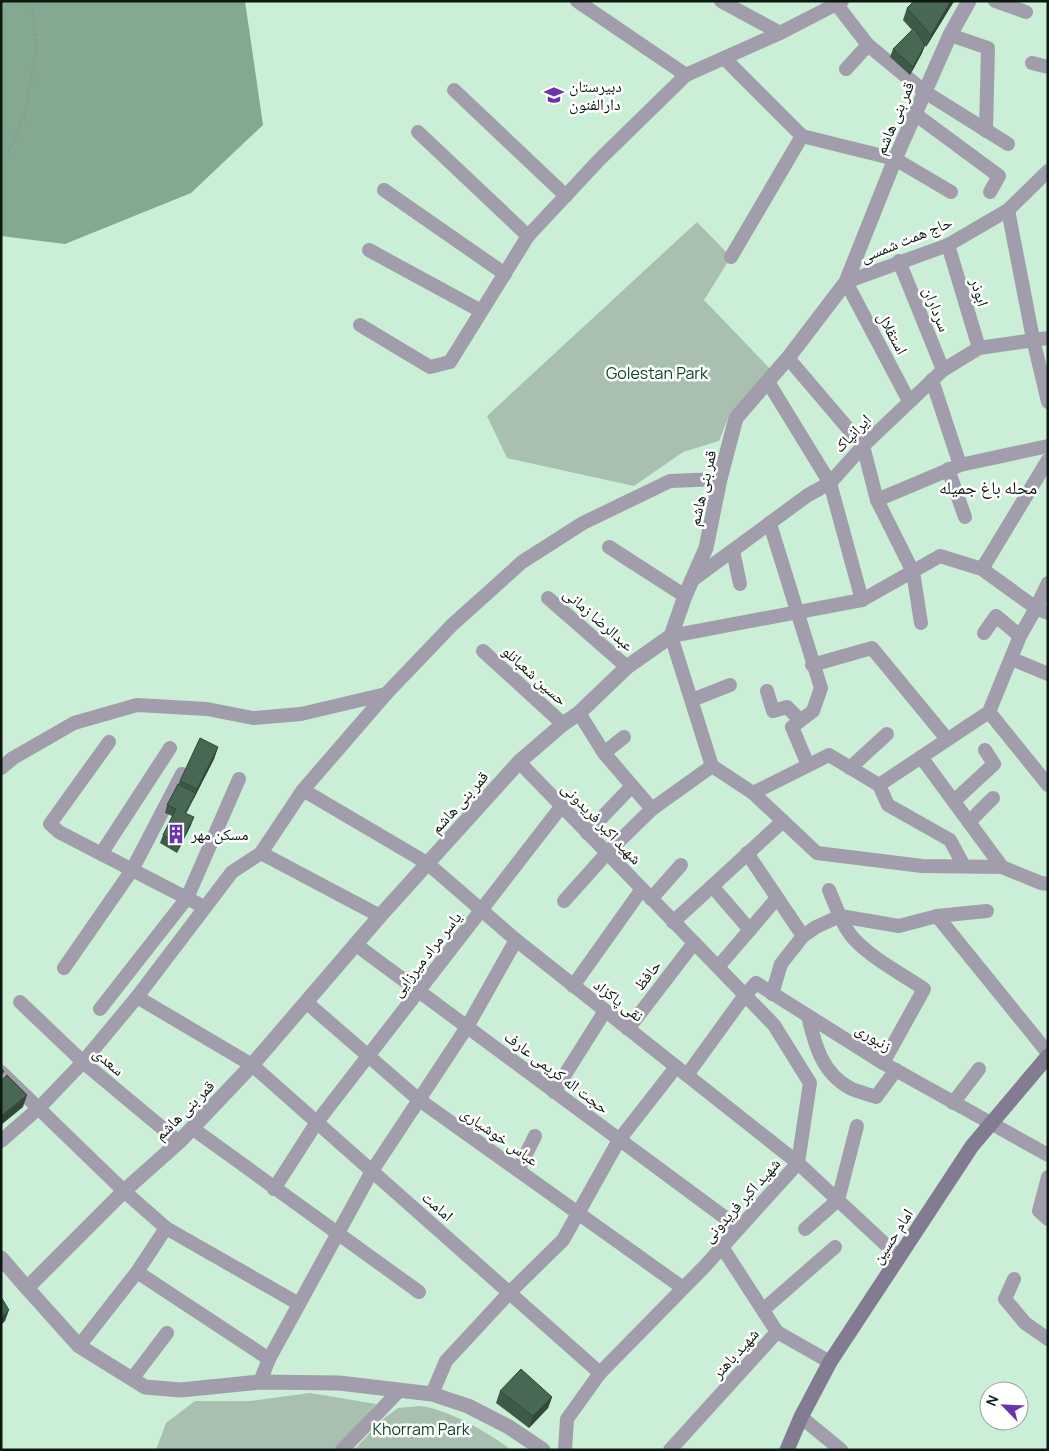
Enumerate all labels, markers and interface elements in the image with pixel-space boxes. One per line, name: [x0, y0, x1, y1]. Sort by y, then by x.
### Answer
place label: دبیرستان دارالفنون: [569, 75, 622, 115]
street label: قمر بنی هاشم: [869, 78, 919, 158]
school or university icon: دبیرستان دارالفنون: [543, 84, 565, 106]
street label: حاج همت شمسی: [857, 211, 955, 267]
street label: ابوذر: [965, 274, 995, 309]
street label: سرداران: [918, 283, 956, 335]
street label: استقلال: [873, 308, 913, 358]
park label: Golestan Park: [606, 362, 709, 384]
street label: ایرانپاک: [828, 409, 876, 457]
street label: قمر بنی هاشم: [683, 448, 721, 528]
district label: محله باغ‌ جمیله: [939, 475, 1037, 499]
street label: عبدالرضا زمانی: [559, 582, 639, 656]
street label: حسین شعبانلو: [498, 640, 572, 710]
street label: قمر بنی هاشم: [425, 766, 493, 838]
street label: شهید اکبر فریدونی: [557, 777, 647, 869]
building icon: مسکن مهر: [165, 823, 187, 845]
place label: مسکن مهر: [190, 823, 249, 845]
street label: یاسر مراد میرزایی: [386, 907, 466, 1001]
street label: حافظ: [628, 955, 666, 995]
street label: نقی پاکزاد: [589, 974, 649, 1026]
street label: زنبوری: [852, 1017, 896, 1057]
street label: حجت اله کریمی عارف: [500, 1025, 614, 1119]
street label: سعدی: [89, 1041, 129, 1081]
street label: قمر بنی هاشم: [149, 1075, 219, 1145]
street label: عباس خوشیاری: [457, 1101, 543, 1171]
street label: شهید اکبر فریدونی: [697, 1153, 785, 1247]
street label: امامت: [417, 1186, 459, 1226]
street label: امام حسین: [866, 1204, 918, 1268]
street label: شهید باهنر: [706, 1323, 764, 1384]
north arrow: [979, 1381, 1029, 1431]
text: N: [981, 1392, 1002, 1409]
park label: Khorram Park: [372, 1418, 471, 1440]

